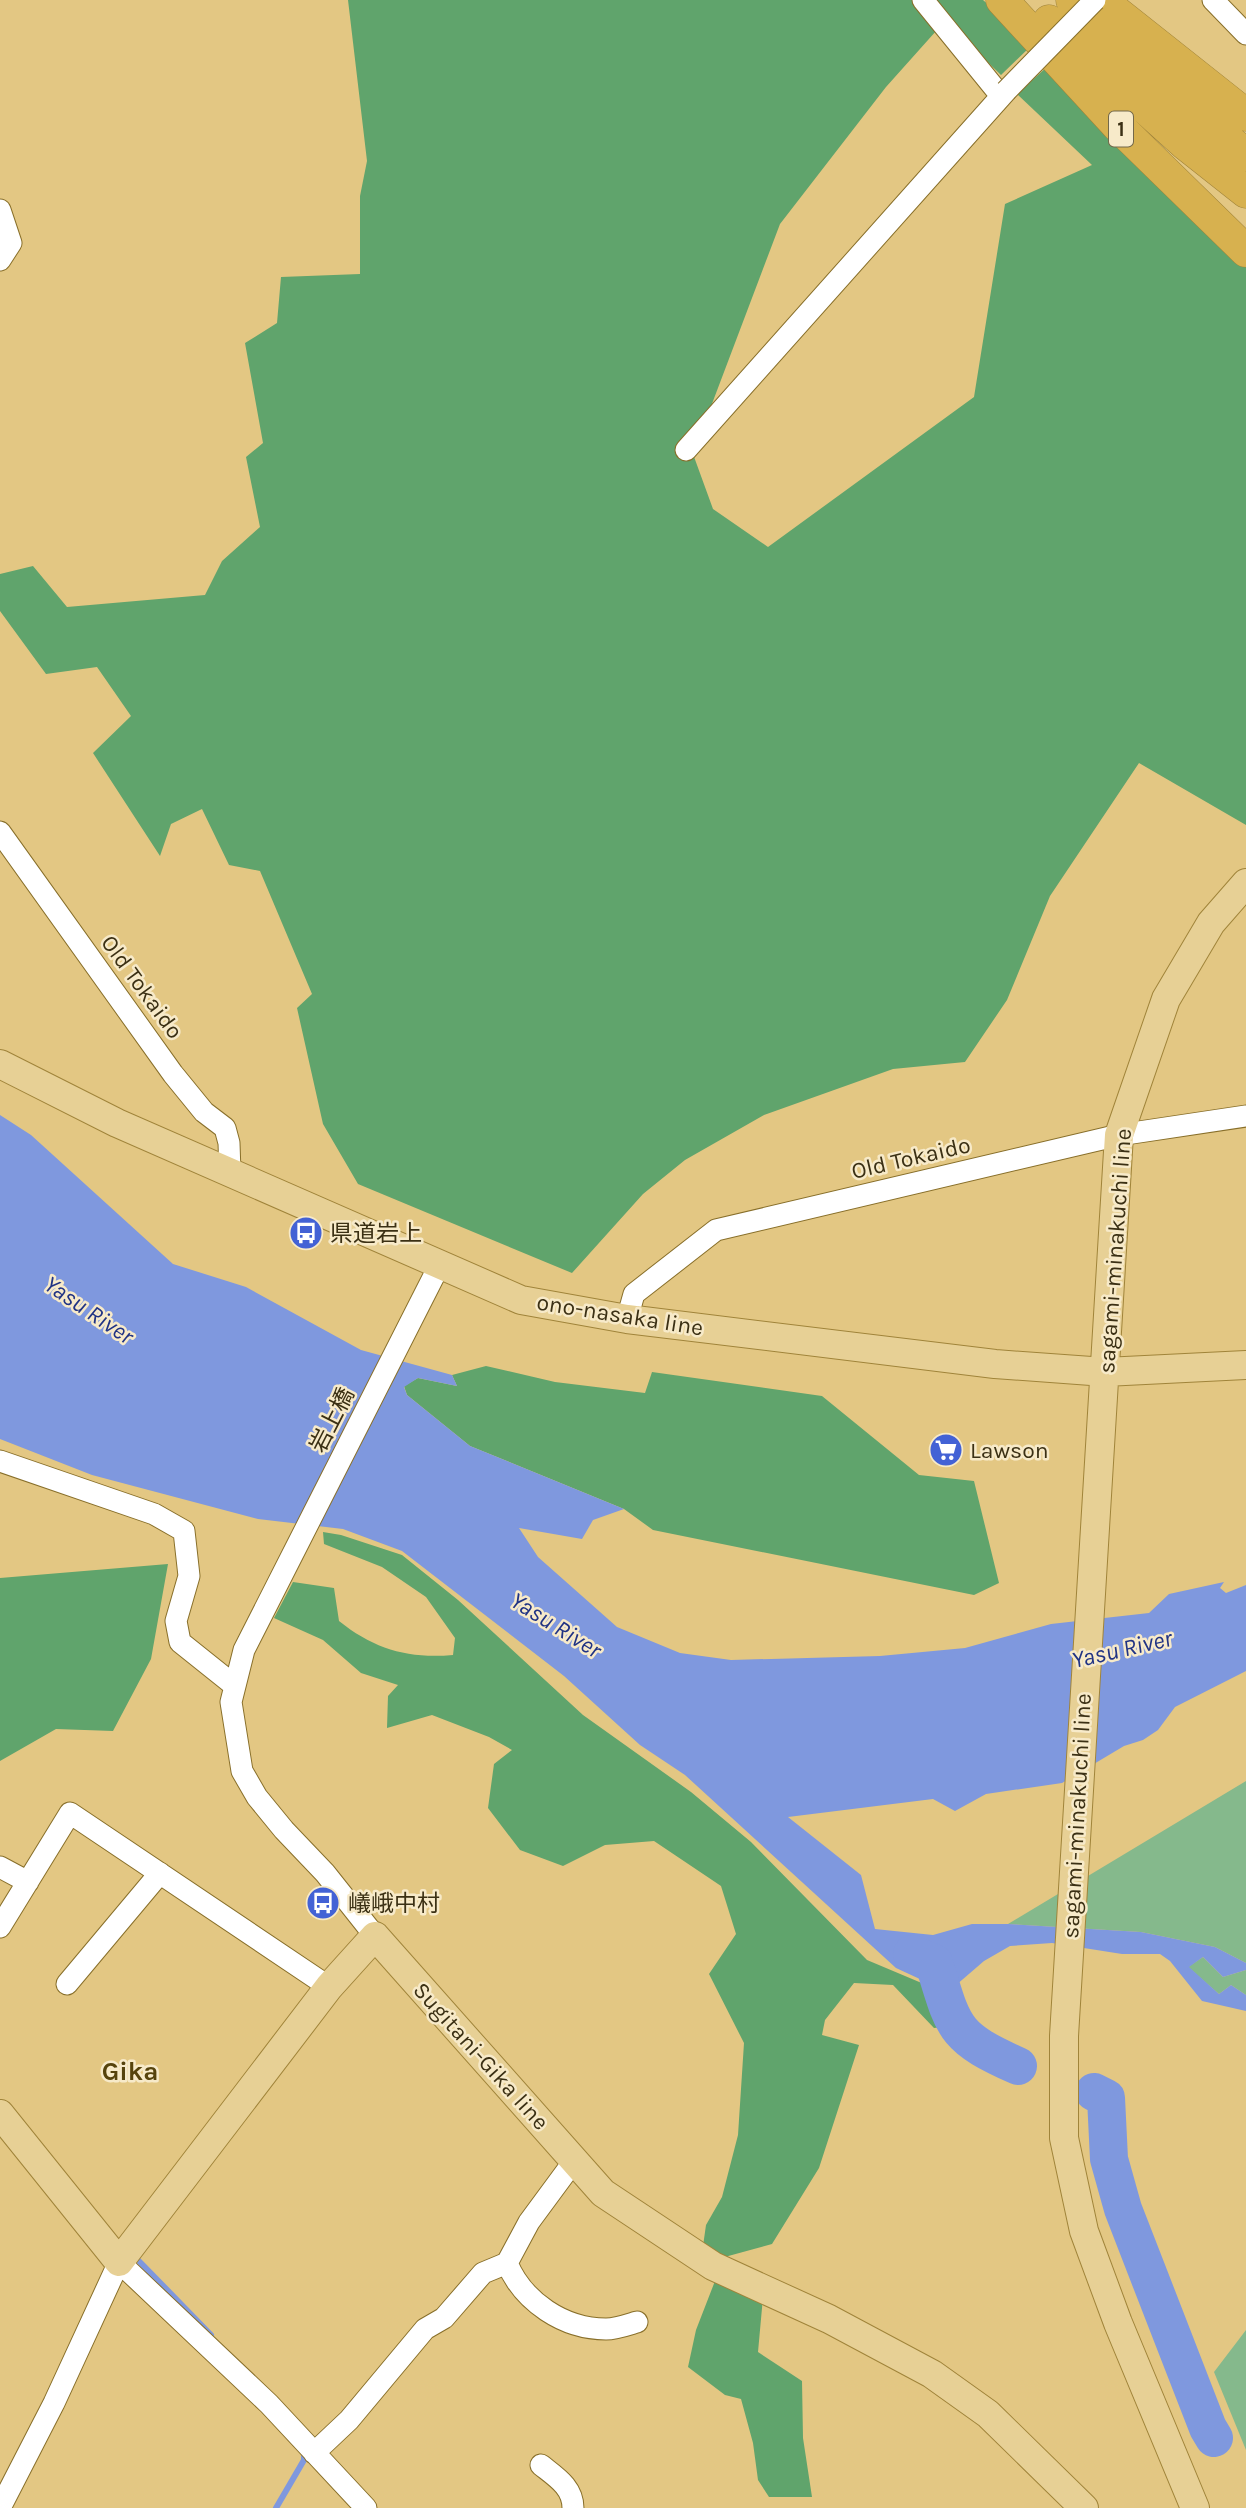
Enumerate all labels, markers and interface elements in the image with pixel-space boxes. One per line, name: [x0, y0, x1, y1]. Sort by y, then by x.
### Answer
road number: 1: [1109, 111, 1133, 146]
street label: Old Tokaido: [95, 930, 189, 1044]
street label: sagami-minakuchi line: [1093, 1128, 1137, 1374]
street label: Old Tokaido: [849, 1131, 973, 1185]
bus stop icon: 県道岩上: [287, 1214, 325, 1252]
place label: 県道岩上: [330, 1220, 422, 1247]
water label: Yasu River: [39, 1270, 140, 1351]
street label: ono-nasaka line: [535, 1288, 705, 1342]
street label: 岩上橋: [304, 1383, 360, 1457]
supermarket icon: Lawson: [927, 1431, 965, 1469]
place label: Lawson: [970, 1437, 1049, 1464]
water label: Yasu River: [505, 1586, 607, 1664]
water label: Yasu River: [1069, 1624, 1176, 1674]
street label: sagami-minakuchi line: [1057, 1693, 1097, 1939]
bus stop icon: 嶬峨中村: [304, 1884, 342, 1922]
place label: 嶬峨中村: [348, 1890, 440, 1917]
street label: Sugitani-Gika line: [408, 1977, 554, 2135]
district label: Gika: [102, 2056, 158, 2087]

